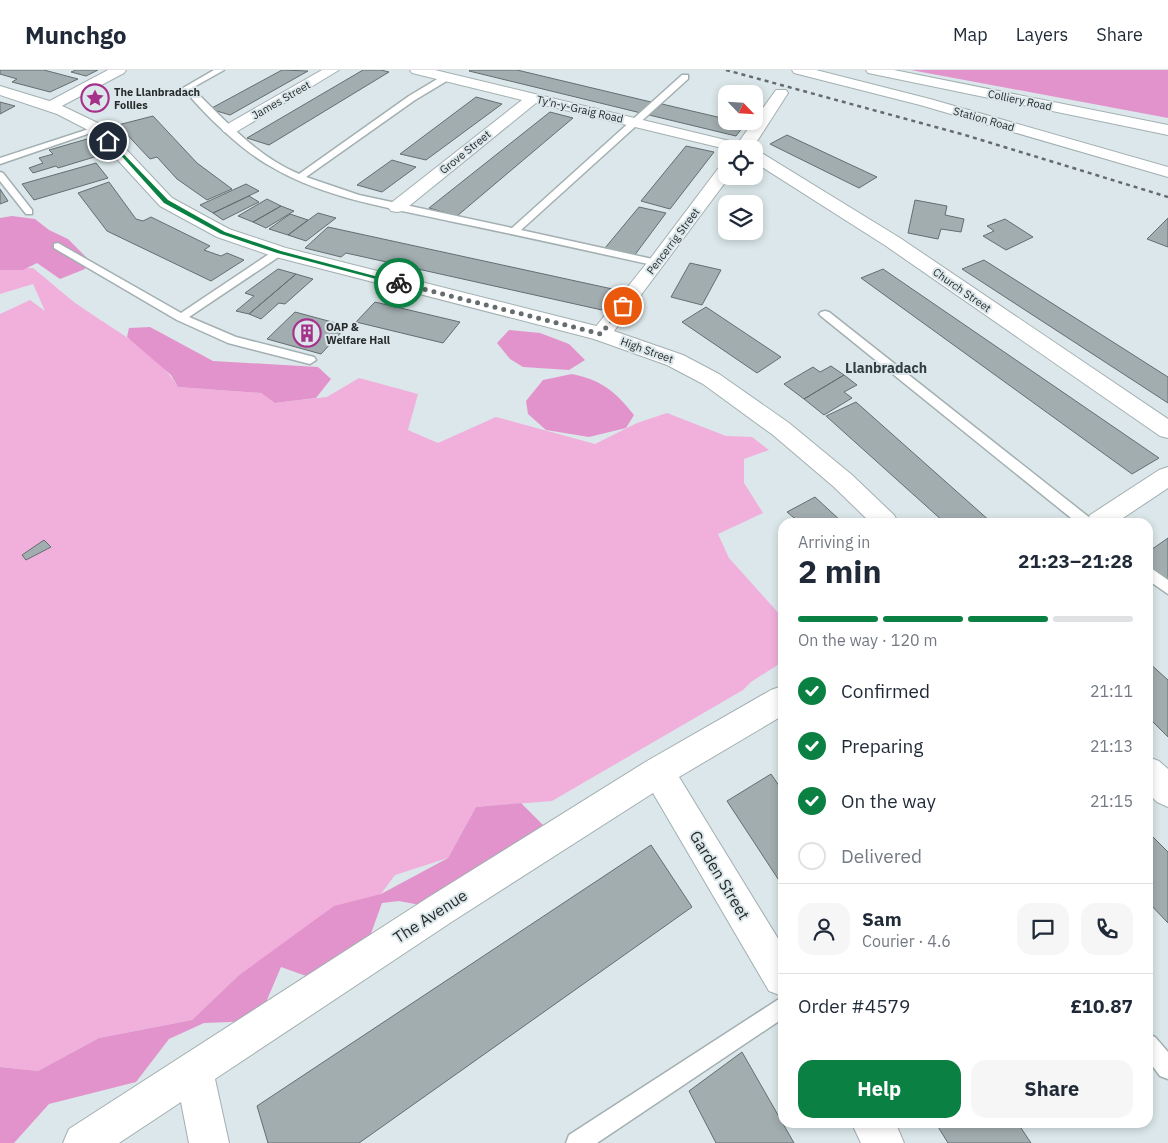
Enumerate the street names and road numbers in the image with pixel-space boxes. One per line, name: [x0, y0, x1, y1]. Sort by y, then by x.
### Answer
street label: James Street: [249, 78, 313, 122]
street label: Colliery Road: [987, 86, 1053, 114]
street label: Ty'n-y-Graig Road: [535, 92, 625, 126]
street label: Station Road: [952, 104, 1016, 134]
street label: Grove Street: [437, 127, 494, 177]
street label: Pencerrig Street: [643, 205, 703, 277]
street label: Church Street: [930, 265, 994, 315]
street label: High Street: [619, 334, 676, 366]
street label: Garden Street: [686, 827, 754, 923]
street label: The Avenue: [389, 885, 471, 947]

